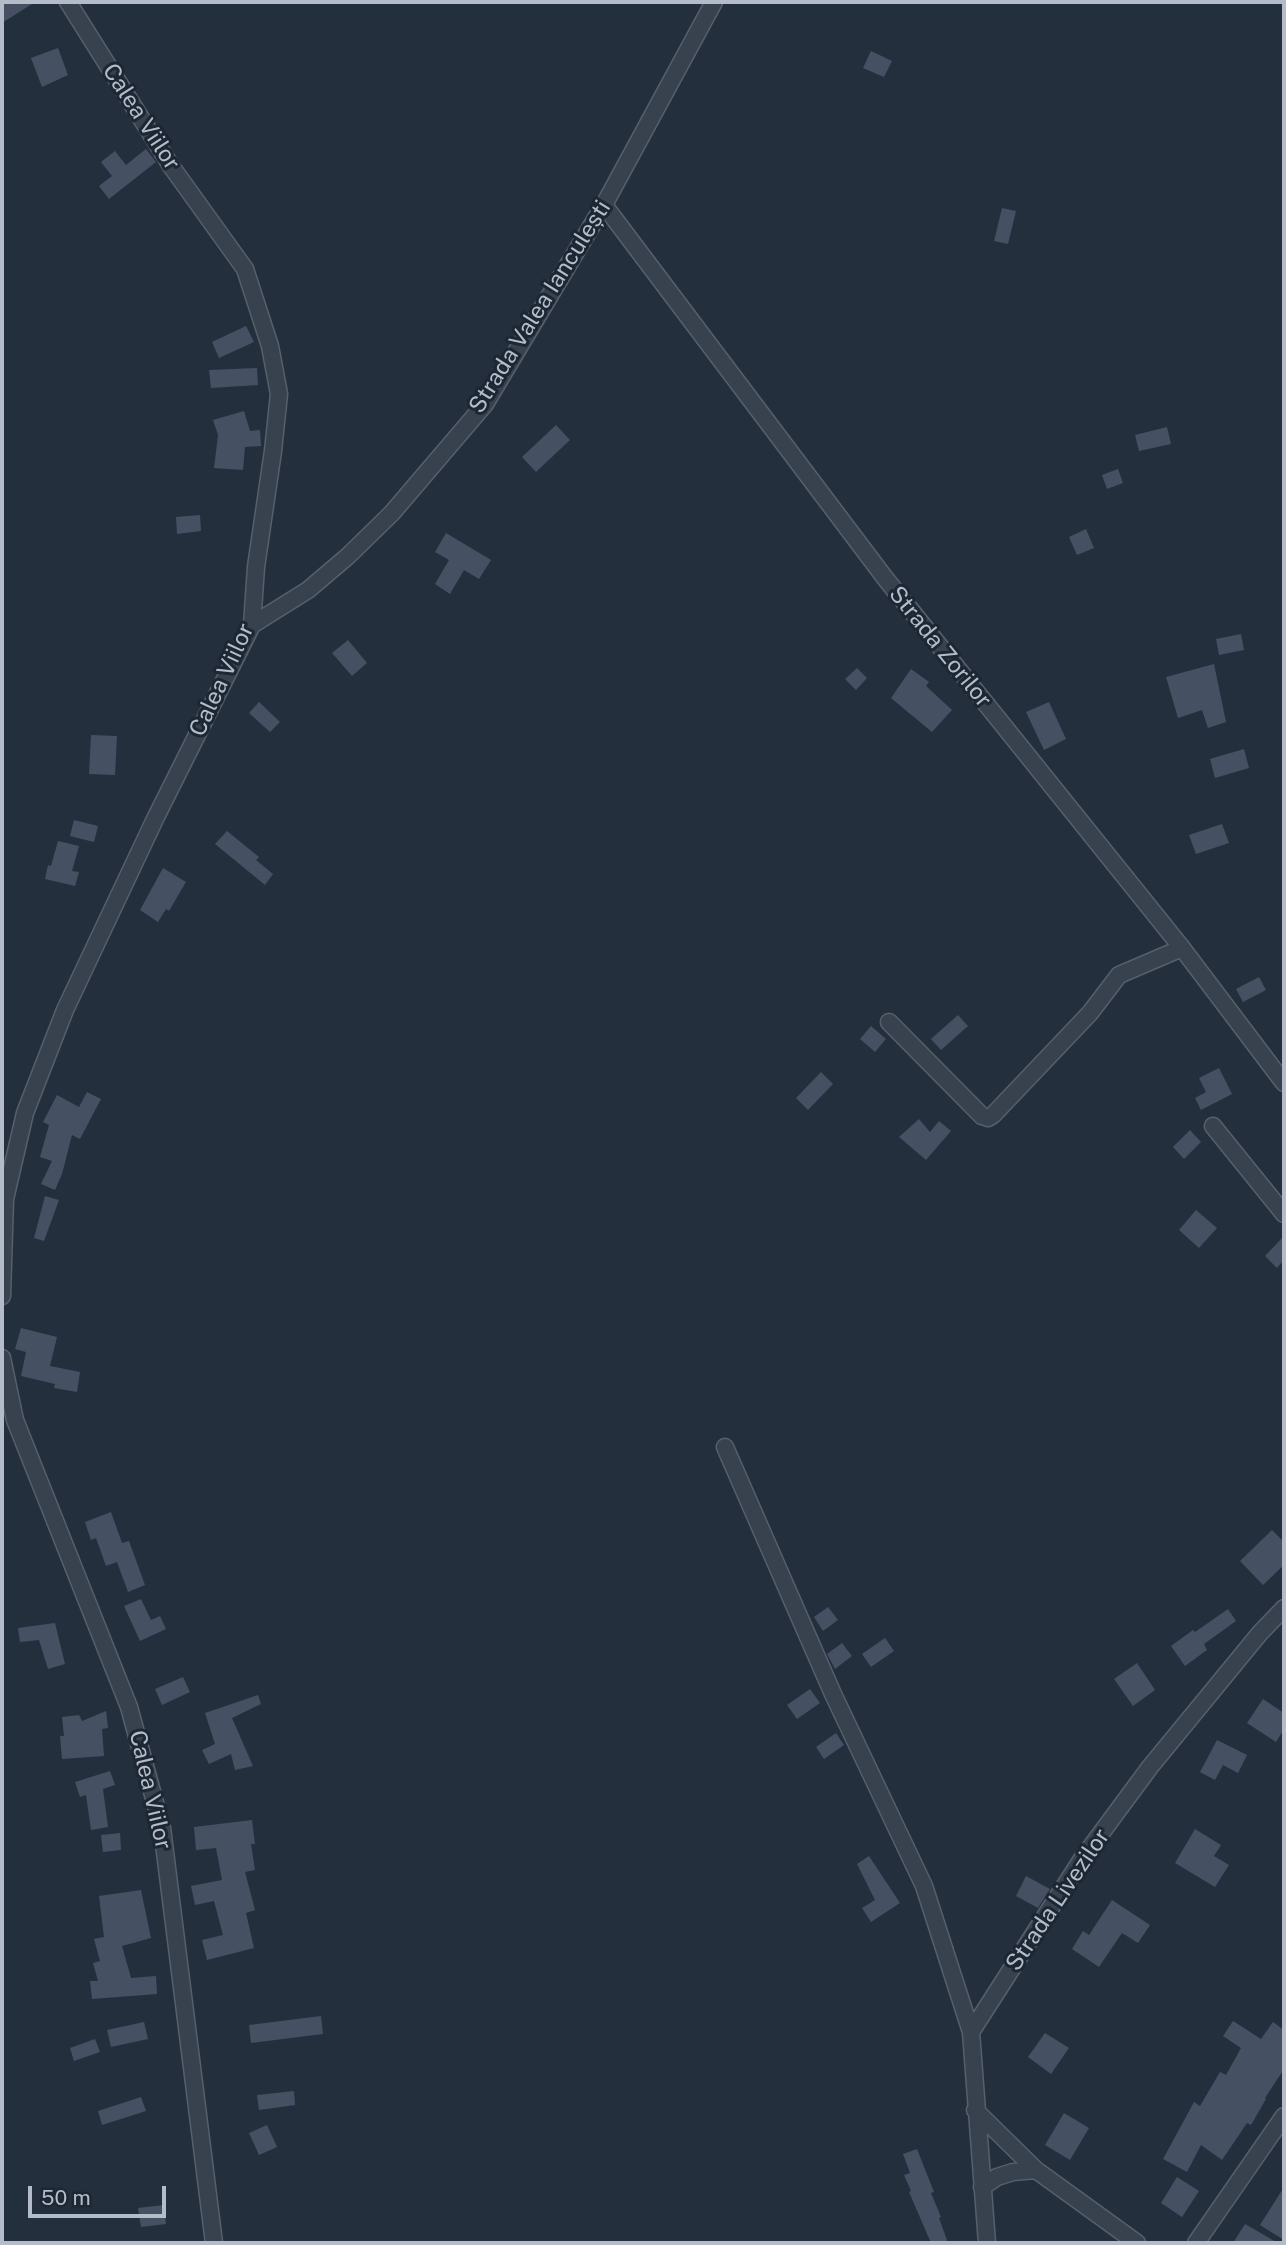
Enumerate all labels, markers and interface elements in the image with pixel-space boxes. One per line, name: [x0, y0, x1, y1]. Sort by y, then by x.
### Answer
street label: Calea Viilor: [96, 59, 186, 175]
street label: Strada Valea Ianculești: [463, 195, 617, 419]
street label: Strada Zorilor: [883, 581, 997, 713]
street label: Calea Viilor: [184, 619, 260, 741]
street label: Calea Viilor: [123, 1728, 177, 1852]
street label: Strada Livezilor: [1000, 1824, 1116, 1976]
scale bar: [32, 2172, 170, 2216]
text: 50 m: [41, 2185, 91, 2210]

